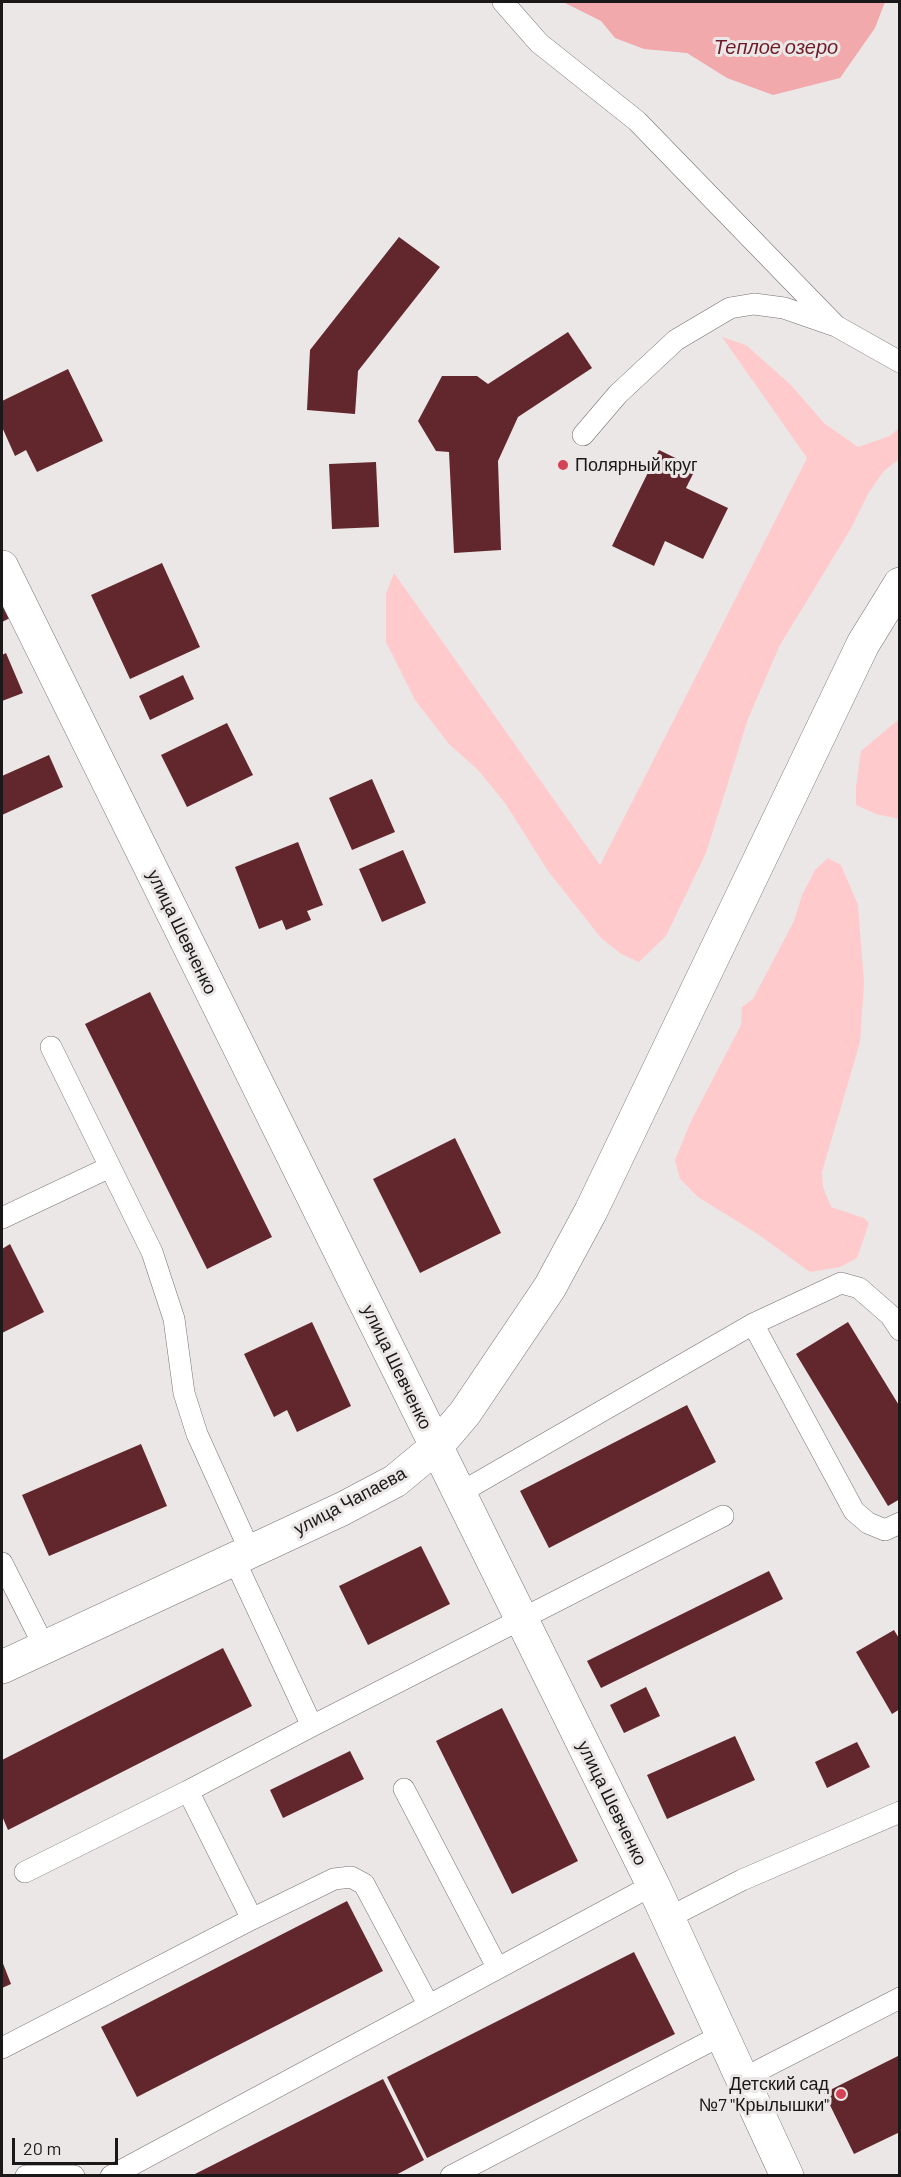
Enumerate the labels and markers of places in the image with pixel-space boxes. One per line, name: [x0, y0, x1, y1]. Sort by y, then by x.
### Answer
place label: Полярный круг: [575, 454, 698, 476]
marker: Полярный круг: [556, 458, 570, 472]
place label: Детский сад №7 "Крылышки": [699, 2073, 829, 2116]
marker: Детский сад №7 "Крылышки": [834, 2087, 848, 2101]

